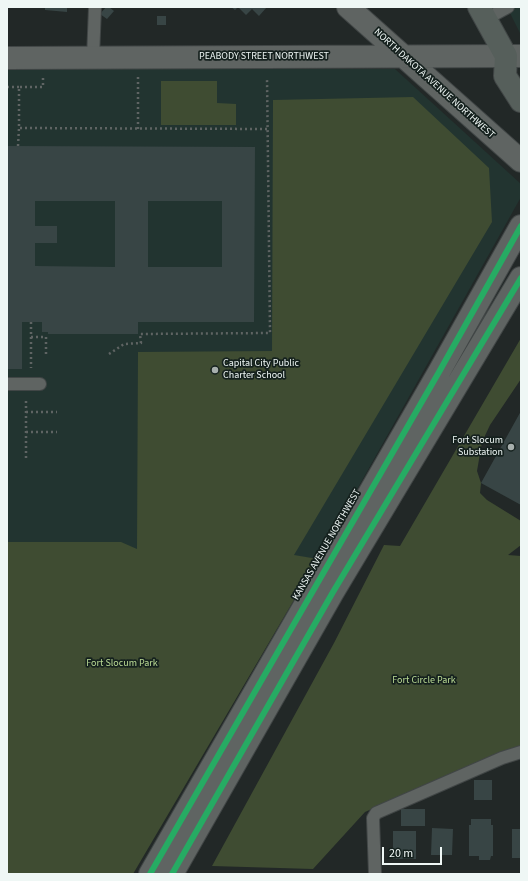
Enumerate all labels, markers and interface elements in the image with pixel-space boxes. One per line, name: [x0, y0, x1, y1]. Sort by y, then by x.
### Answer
street label: NORTH DAKOTA AVENUE NORTHWEST: [371, 27, 497, 141]
street label: PEABODY STREET NORTHWEST: [199, 51, 329, 63]
place label: Capital City Public Charter School: [223, 358, 299, 382]
marker: Capital City Public Charter School: [210, 365, 220, 375]
place label: Fort Slocum Substation: [452, 435, 503, 458]
marker: Fort Slocum Substation: [506, 442, 516, 452]
street label: KANSAS AVENUE NORTHWEST: [290, 488, 364, 602]
park label: Fort Slocum Park: [86, 658, 158, 670]
park label: Fort Circle Park: [392, 675, 456, 687]
scale bar: [384, 839, 444, 865]
text: 20 m: [389, 845, 413, 862]

